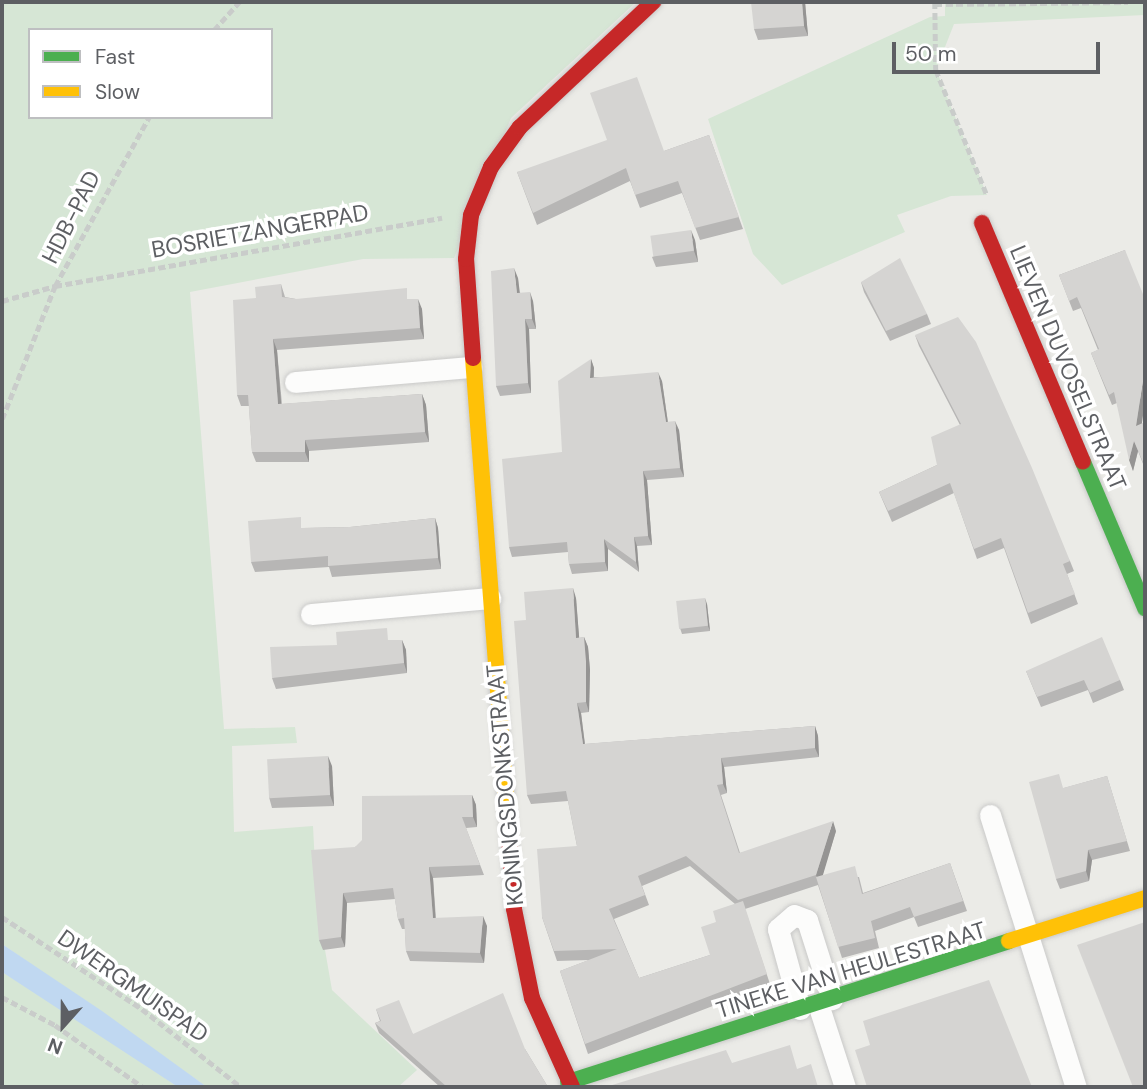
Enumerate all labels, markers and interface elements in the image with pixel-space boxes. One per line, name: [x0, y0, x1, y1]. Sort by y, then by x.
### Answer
legend: [28, 28, 273, 119]
scale bar: [895, 28, 1103, 72]
text: 50 m: [905, 40, 956, 68]
text: Fast: [95, 43, 135, 71]
text: Slow: [95, 78, 140, 106]
street label: HDB-PAD: [36, 166, 106, 268]
street label: BOSRIETZANGERPAD: [149, 198, 371, 264]
street label: LIEVEN DUVOSELSTRAAT: [1004, 241, 1132, 495]
street label: KONINGSDONKSTRAAT: [481, 663, 529, 907]
street label: TINEKE VAN HEULESTRAAT: [713, 916, 989, 1024]
street label: DWERGMUISPAD: [53, 924, 213, 1048]
north arrow: [28, 991, 98, 1061]
text: N: [44, 1032, 66, 1060]

